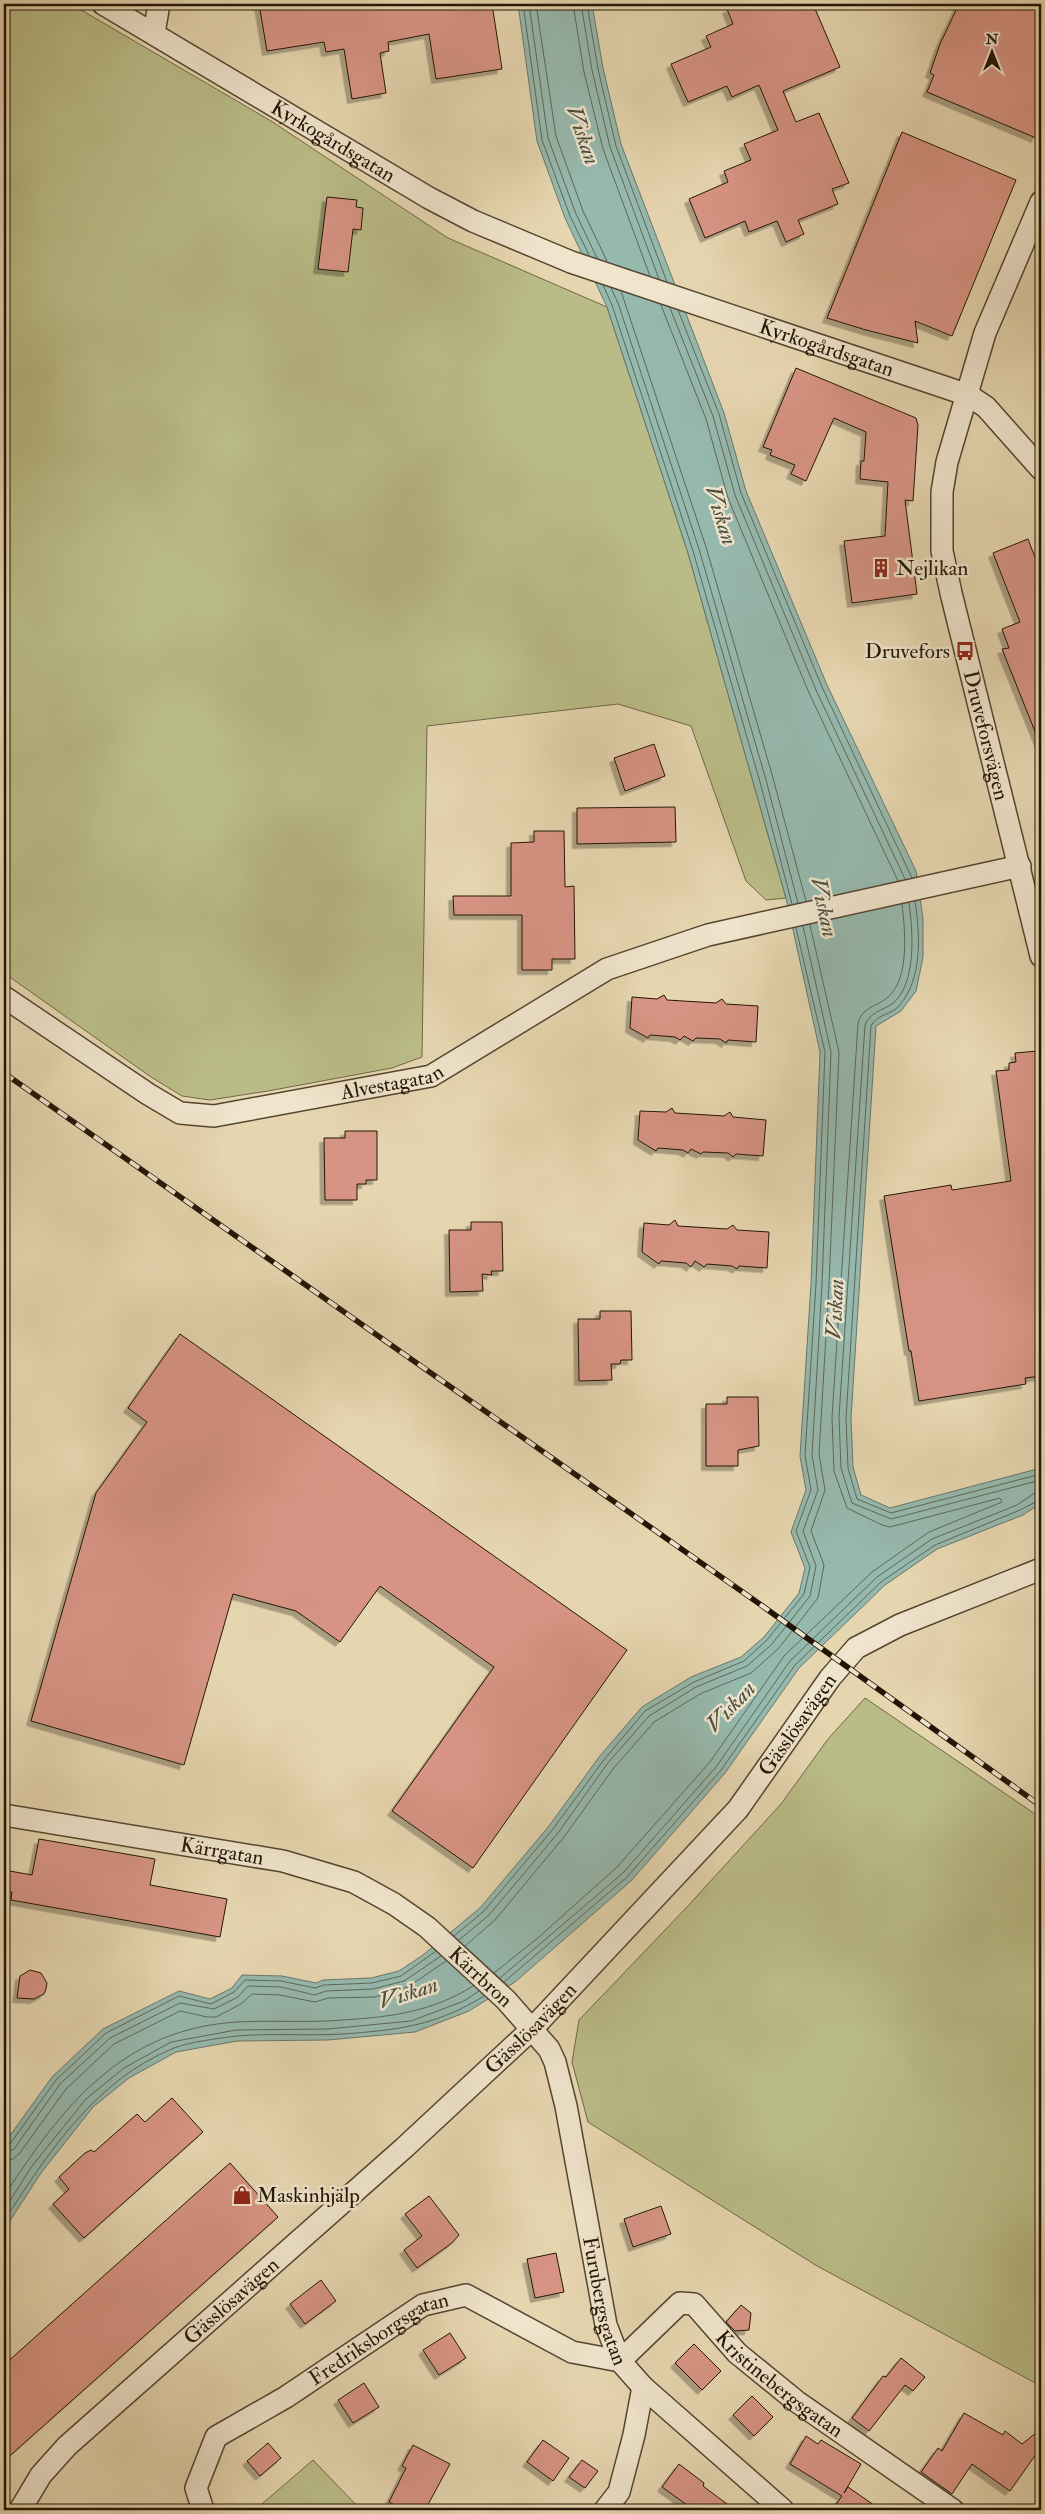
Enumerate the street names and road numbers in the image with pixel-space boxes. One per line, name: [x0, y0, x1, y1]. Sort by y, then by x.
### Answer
street label: Kyrkogårdsgatan: [266, 94, 400, 189]
street label: Kyrkogårdsgatan: [756, 313, 898, 383]
street label: Druveforsvägen: [957, 668, 1015, 803]
street label: Alvestagatan: [337, 1058, 449, 1107]
street label: Gässlösavägen: [752, 1668, 843, 1781]
street label: Kärrgatan: [178, 1831, 266, 1872]
street label: Kärrbron: [443, 1941, 518, 2014]
street label: Gässlösavägen: [479, 1977, 583, 2080]
street label: Furubergsgatan: [576, 2234, 633, 2370]
street label: Gässlösavägen: [178, 2251, 285, 2351]
street label: Fredriksborgsgatan: [304, 2286, 452, 2392]
street label: Kristinebergsgatan: [709, 2325, 849, 2444]

